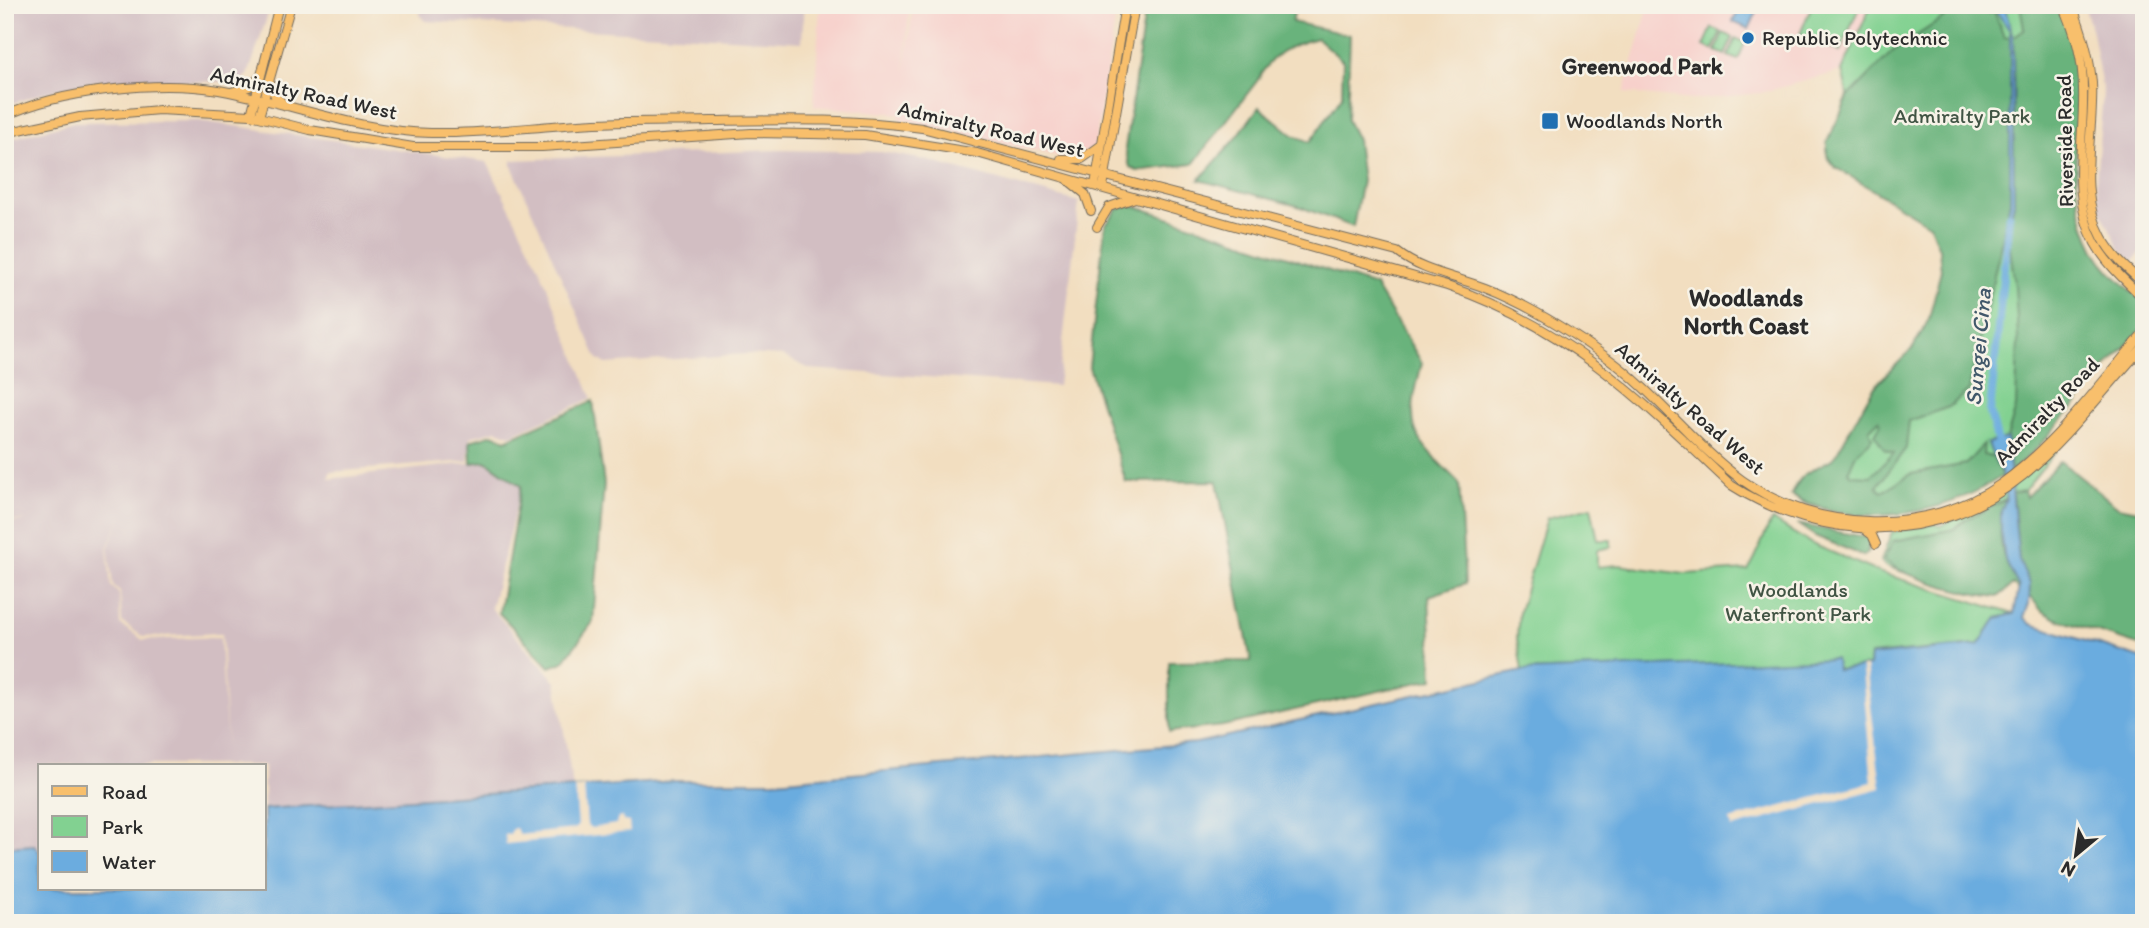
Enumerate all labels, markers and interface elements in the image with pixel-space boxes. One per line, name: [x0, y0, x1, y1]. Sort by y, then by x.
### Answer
place label: Republic Polytechnic: [1762, 25, 1947, 50]
marker: Republic Polytechnic: [1740, 30, 1756, 46]
district label: Greenwood Park: [1561, 52, 1724, 80]
street label: Admiralty Road West: [208, 61, 400, 125]
street label: Riverside Road: [2051, 75, 2078, 207]
street label: Admiralty Road West: [896, 95, 1087, 162]
park label: Admiralty Park: [1894, 103, 2030, 128]
place label: Woodlands North: [1566, 108, 1723, 133]
marker: Woodlands North: [1540, 111, 1560, 131]
district label: Woodlands North Coast: [1684, 283, 1808, 340]
water label: Sungei Cina: [1959, 287, 1997, 407]
street label: Admiralty Road West: [1610, 336, 1770, 480]
street label: Admiralty Road: [1989, 351, 2105, 470]
park label: Woodlands Waterfront Park: [1725, 577, 1871, 626]
legend: [38, 764, 266, 890]
text: Road: [102, 779, 148, 804]
text: Park: [102, 814, 144, 839]
north arrow: [2040, 820, 2110, 890]
text: Water: [102, 849, 156, 874]
text: N: [2057, 856, 2079, 883]

